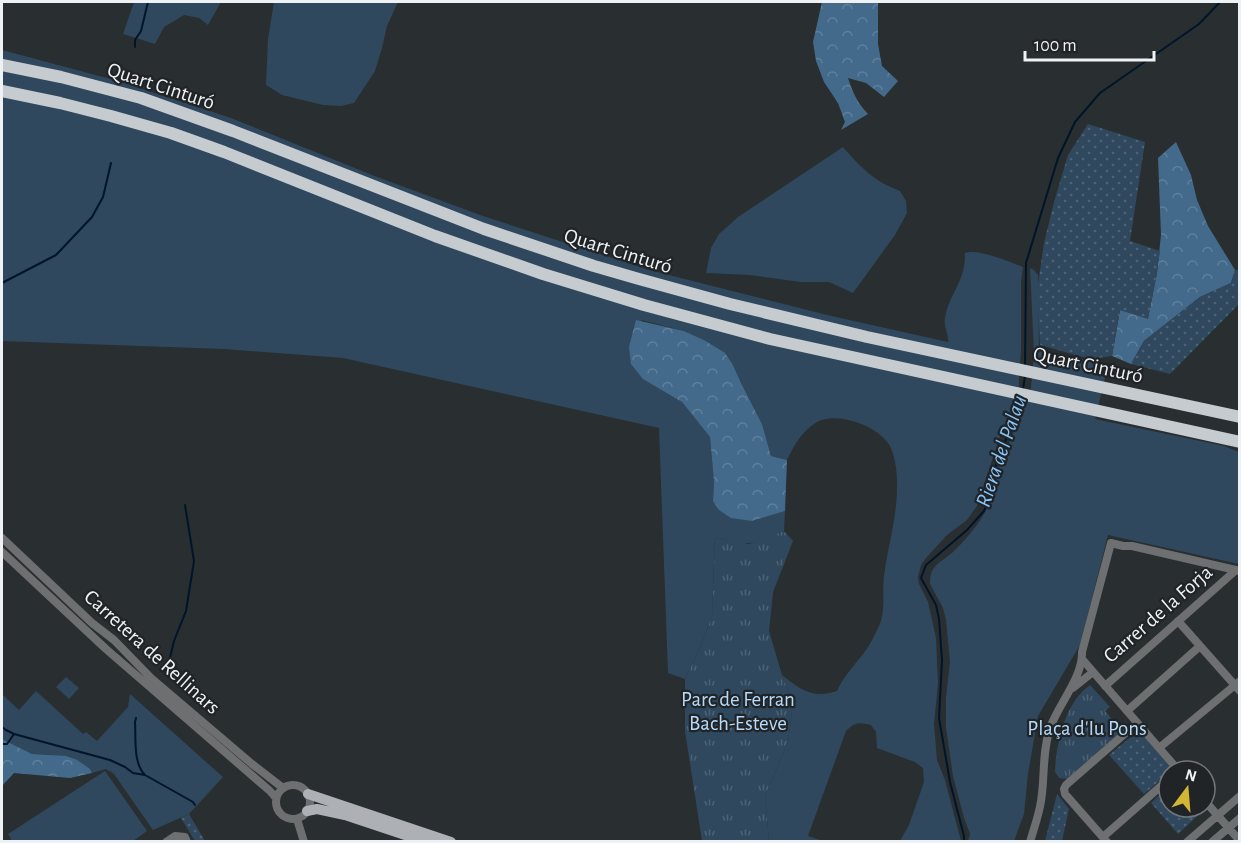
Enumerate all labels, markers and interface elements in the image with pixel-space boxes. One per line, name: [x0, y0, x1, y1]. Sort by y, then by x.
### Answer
scale bar: [1025, 24, 1154, 62]
text: 100 m: [1034, 37, 1077, 55]
street label: Quart Cinturó: [105, 59, 217, 113]
street label: Quart Cinturó: [562, 225, 674, 277]
street label: Quart Cinturó: [1031, 343, 1145, 387]
water label: Riera del Palau: [972, 392, 1030, 510]
street label: Carrer de la Forja: [1099, 561, 1217, 667]
street label: Carretera de Rellinars: [80, 586, 224, 718]
park label: Parc de Ferran Bach-Esteve: [681, 689, 795, 734]
park label: Plaça d'Iu Pons: [1027, 718, 1147, 739]
north arrow: [1157, 759, 1217, 819]
text: N: [1183, 766, 1198, 785]

